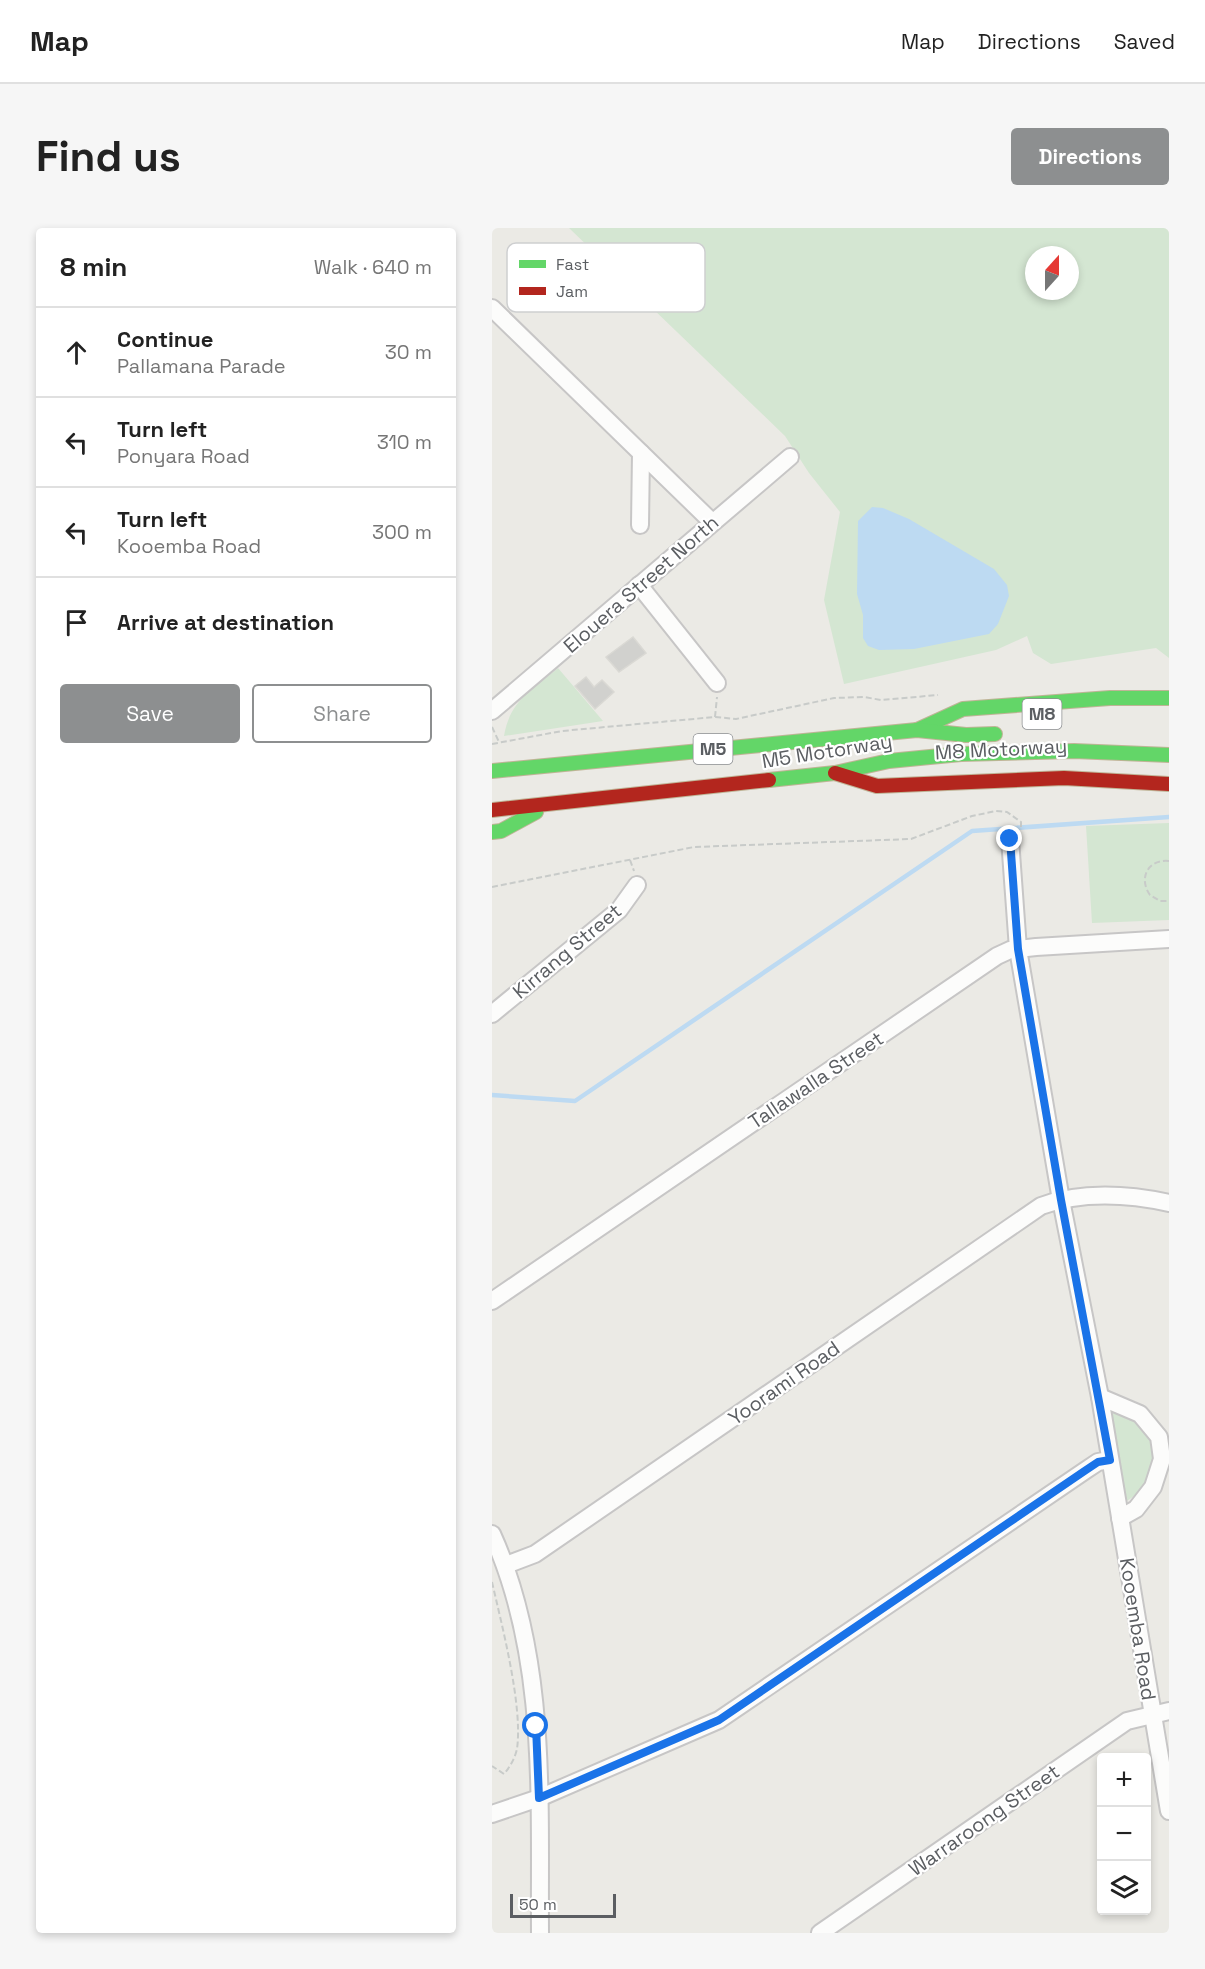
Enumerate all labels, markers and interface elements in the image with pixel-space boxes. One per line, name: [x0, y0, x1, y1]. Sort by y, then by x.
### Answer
text: Map: [30, 23, 89, 59]
text: Map: [901, 28, 945, 55]
text: Directions: [978, 28, 1081, 55]
text: Saved: [1114, 28, 1175, 55]
button: Directions: [1011, 128, 1169, 185]
text: Find us: [36, 130, 181, 183]
legend: [507, 243, 705, 312]
north arrow: [1025, 246, 1079, 300]
text: 8 min: [60, 250, 127, 284]
text: Walk · 640 m: [314, 254, 432, 280]
text: Fast: [556, 254, 589, 275]
text: Jam: [556, 281, 588, 302]
text: Continue: [117, 325, 213, 353]
icon: ahead: [60, 336, 93, 369]
text: 30 m: [385, 339, 432, 365]
text: Pallamana Parade: [117, 353, 286, 379]
text: Turn left: [117, 415, 207, 443]
icon: left: [60, 426, 93, 459]
text: 310 m: [377, 429, 432, 455]
text: Ponyara Road: [117, 443, 250, 469]
text: Turn left: [117, 505, 207, 533]
street label: Elouera Street North: [558, 509, 724, 659]
icon: left: [60, 516, 93, 549]
text: 300 m: [372, 519, 432, 545]
text: Kooemba Road: [117, 533, 261, 559]
icon: arrive: [60, 606, 93, 639]
text: Arrive at destination: [117, 608, 334, 636]
button: Save: [60, 684, 240, 743]
button: Share: [252, 684, 432, 743]
road number: M8: [1022, 699, 1062, 729]
street label: M5 Motorway: [760, 728, 894, 774]
street label: M8 Motorway: [934, 733, 1068, 765]
road number: M5: [694, 734, 732, 764]
route end: [996, 825, 1022, 851]
street label: Kirrang Street: [507, 898, 627, 1004]
street label: Tallawalla Street: [743, 1025, 889, 1135]
street label: Yoorami Road: [723, 1335, 845, 1431]
street label: Kooemba Road: [1114, 1556, 1162, 1702]
route start: [522, 1712, 548, 1738]
map controls: [1097, 1753, 1151, 1915]
button: +: [1097, 1753, 1151, 1807]
street label: Warraroong Street: [904, 1758, 1064, 1882]
button: −: [1097, 1807, 1151, 1861]
button: layers: [1097, 1861, 1151, 1915]
scale bar: [510, 1891, 616, 1918]
text: 50 m: [519, 1894, 557, 1915]

